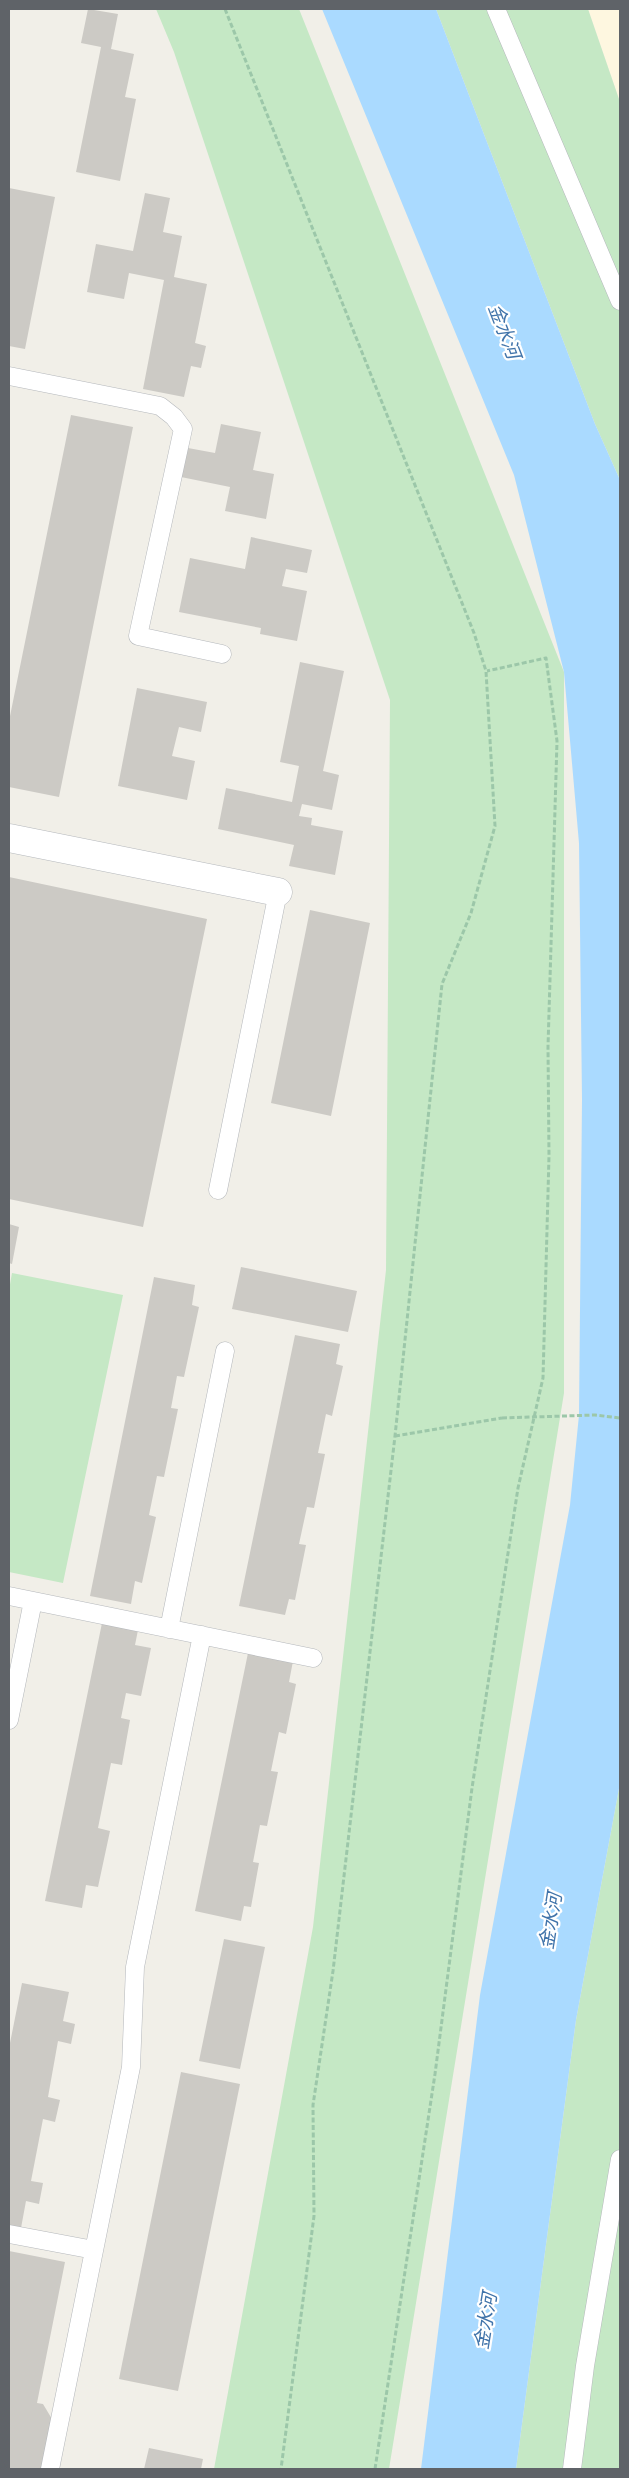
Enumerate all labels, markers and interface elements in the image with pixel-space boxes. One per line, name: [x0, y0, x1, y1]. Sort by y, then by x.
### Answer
water label: 金水河: [485, 301, 526, 365]
water label: 金水河: [536, 1887, 566, 1951]
water label: 金水河: [471, 2287, 501, 2351]

